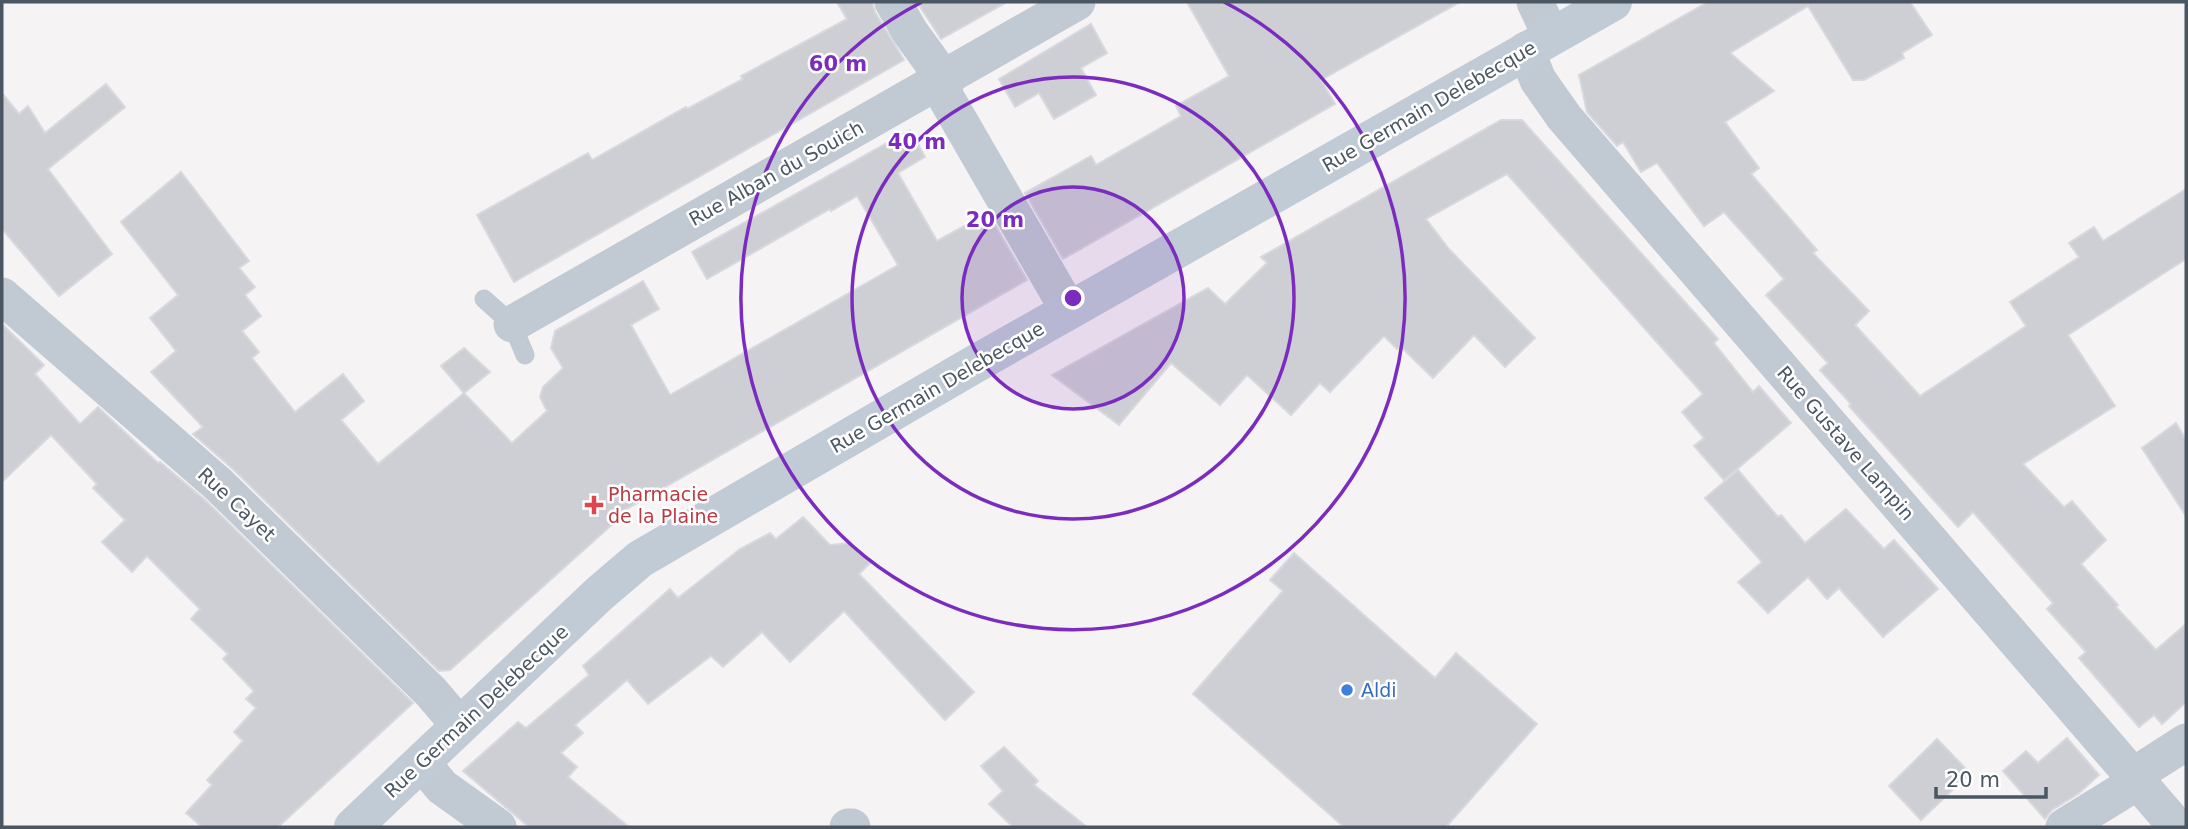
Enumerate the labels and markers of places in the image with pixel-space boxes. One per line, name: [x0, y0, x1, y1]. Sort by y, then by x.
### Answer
centre of rings: [1061, 286, 1085, 310]
place label: Pharmacie de la Plaine: [608, 483, 718, 527]
marker: Pharmacie de la Plaine: [586, 497, 602, 513]
place label: Aldi: [1361, 679, 1397, 701]
marker: Aldi: [1339, 682, 1355, 698]

